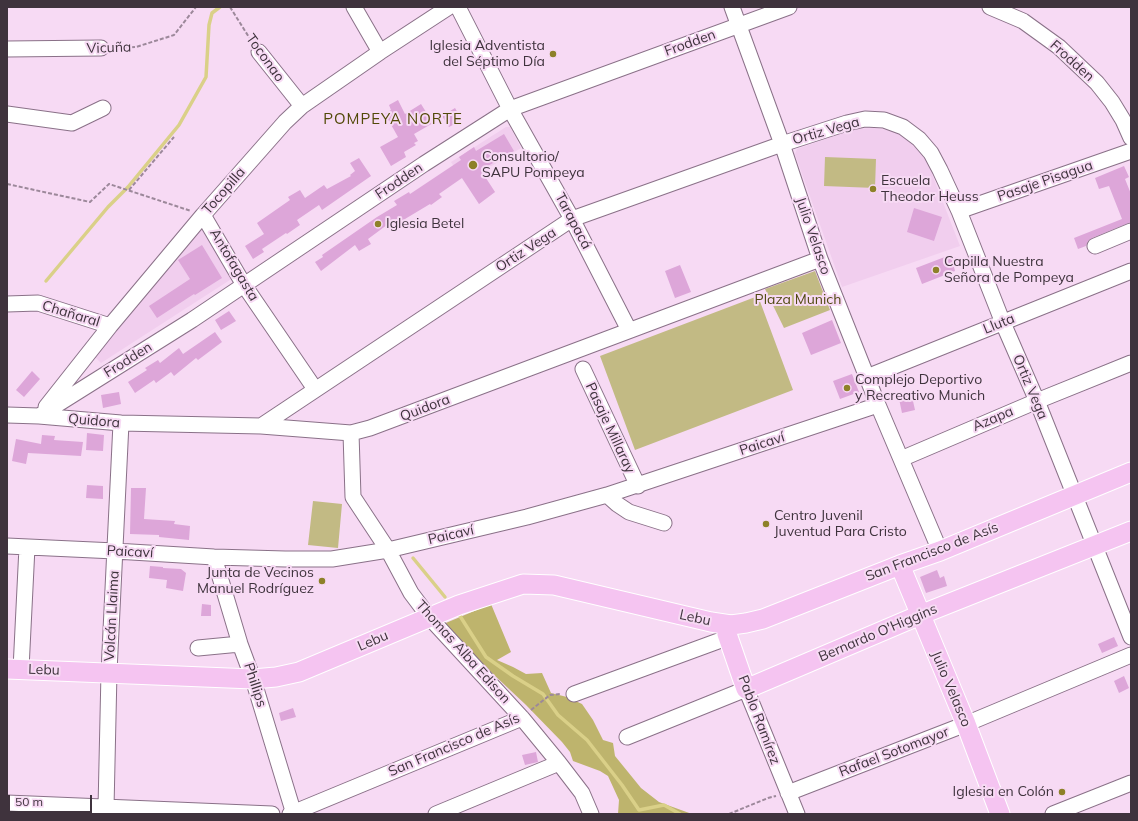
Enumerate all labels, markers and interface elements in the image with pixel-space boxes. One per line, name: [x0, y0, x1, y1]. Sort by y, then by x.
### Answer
street label: Frodden: [662, 26, 718, 60]
street label: Toconao: [242, 31, 288, 85]
street label: Frodden: [1047, 37, 1097, 85]
place label: Iglesia Adventista del Séptimo Día: [429, 38, 545, 70]
street label: Vicuña: [86, 39, 132, 57]
marker: Iglesia Adventista del Séptimo Día: [548, 49, 558, 59]
district label: POMPEYA NORTE: [323, 110, 463, 128]
street label: Ortiz Vega: [791, 113, 861, 149]
place label: Consultorio/ SAPU Pompeya: [482, 149, 585, 182]
street label: Pasaje Pisagua: [995, 157, 1095, 205]
street label: Frodden: [372, 159, 426, 203]
marker: Consultorio/ SAPU Pompeya: [467, 159, 479, 171]
street label: Tocopilla: [199, 164, 249, 218]
place label: Escuela Theodor Heuss: [881, 173, 979, 206]
marker: Escuela Theodor Heuss: [868, 184, 878, 194]
street label: Tarapacá: [551, 190, 595, 252]
street label: Julio Velasco: [792, 195, 834, 277]
place label: Iglesia Betel: [386, 216, 464, 232]
marker: Iglesia Betel: [373, 219, 383, 229]
street label: Ortiz Vega: [493, 224, 559, 276]
street label: Antofagasta: [206, 226, 262, 304]
place label: Capilla Nuestra Señora de Pompeya: [944, 254, 1074, 286]
marker: Capilla Nuestra Señora de Pompeya: [931, 265, 941, 275]
park label: Plaza Munich: [755, 292, 841, 308]
street label: Chañaral: [40, 297, 102, 331]
street label: Lluta: [981, 310, 1017, 338]
street label: Frodden: [101, 339, 155, 381]
street label: Ortiz Vega: [1009, 352, 1051, 422]
place label: Complejo Deportivo y Recreativo Munich: [855, 372, 985, 404]
street label: Pasaje Millaray: [582, 380, 638, 476]
marker: Complejo Deportivo y Recreativo Munich: [842, 383, 852, 393]
street label: Quidora: [398, 391, 452, 425]
street label: Azapa: [970, 403, 1016, 435]
street label: Quidora: [67, 410, 121, 432]
street label: Paicaví: [737, 429, 787, 459]
place label: Centro Juvenil Juventud Para Cristo: [774, 508, 907, 540]
marker: Centro Juvenil Juventud Para Cristo: [761, 519, 771, 529]
street label: San Francisco de Asís: [863, 519, 1001, 585]
street label: Paicaví: [426, 522, 476, 548]
street label: Paicaví: [106, 542, 154, 562]
place label: Junta de Vecinos Manuel Rodríguez: [197, 565, 314, 598]
street label: Volcán Llaima: [101, 570, 123, 662]
marker: Junta de Vecinos Manuel Rodríguez: [317, 576, 327, 586]
street label: Thomas Alba Edison: [412, 597, 514, 707]
street label: Bernardo O'Higgins: [816, 600, 940, 666]
street label: Lebu: [678, 606, 712, 630]
street label: Lebu: [355, 627, 391, 655]
street label: Julio Velasco: [927, 648, 975, 730]
street label: Lebu: [28, 661, 60, 679]
street label: Phillips: [240, 661, 270, 709]
street label: Pablo Ramírez: [734, 673, 784, 767]
street label: San Francisco de Asís: [386, 710, 522, 780]
street label: Rafael Sotomayor: [837, 723, 951, 781]
place label: Iglesia en Colón: [953, 784, 1054, 800]
scale bar: [10, 787, 94, 813]
marker: Iglesia en Colón: [1057, 787, 1067, 797]
text: 50 m: [15, 794, 43, 809]

